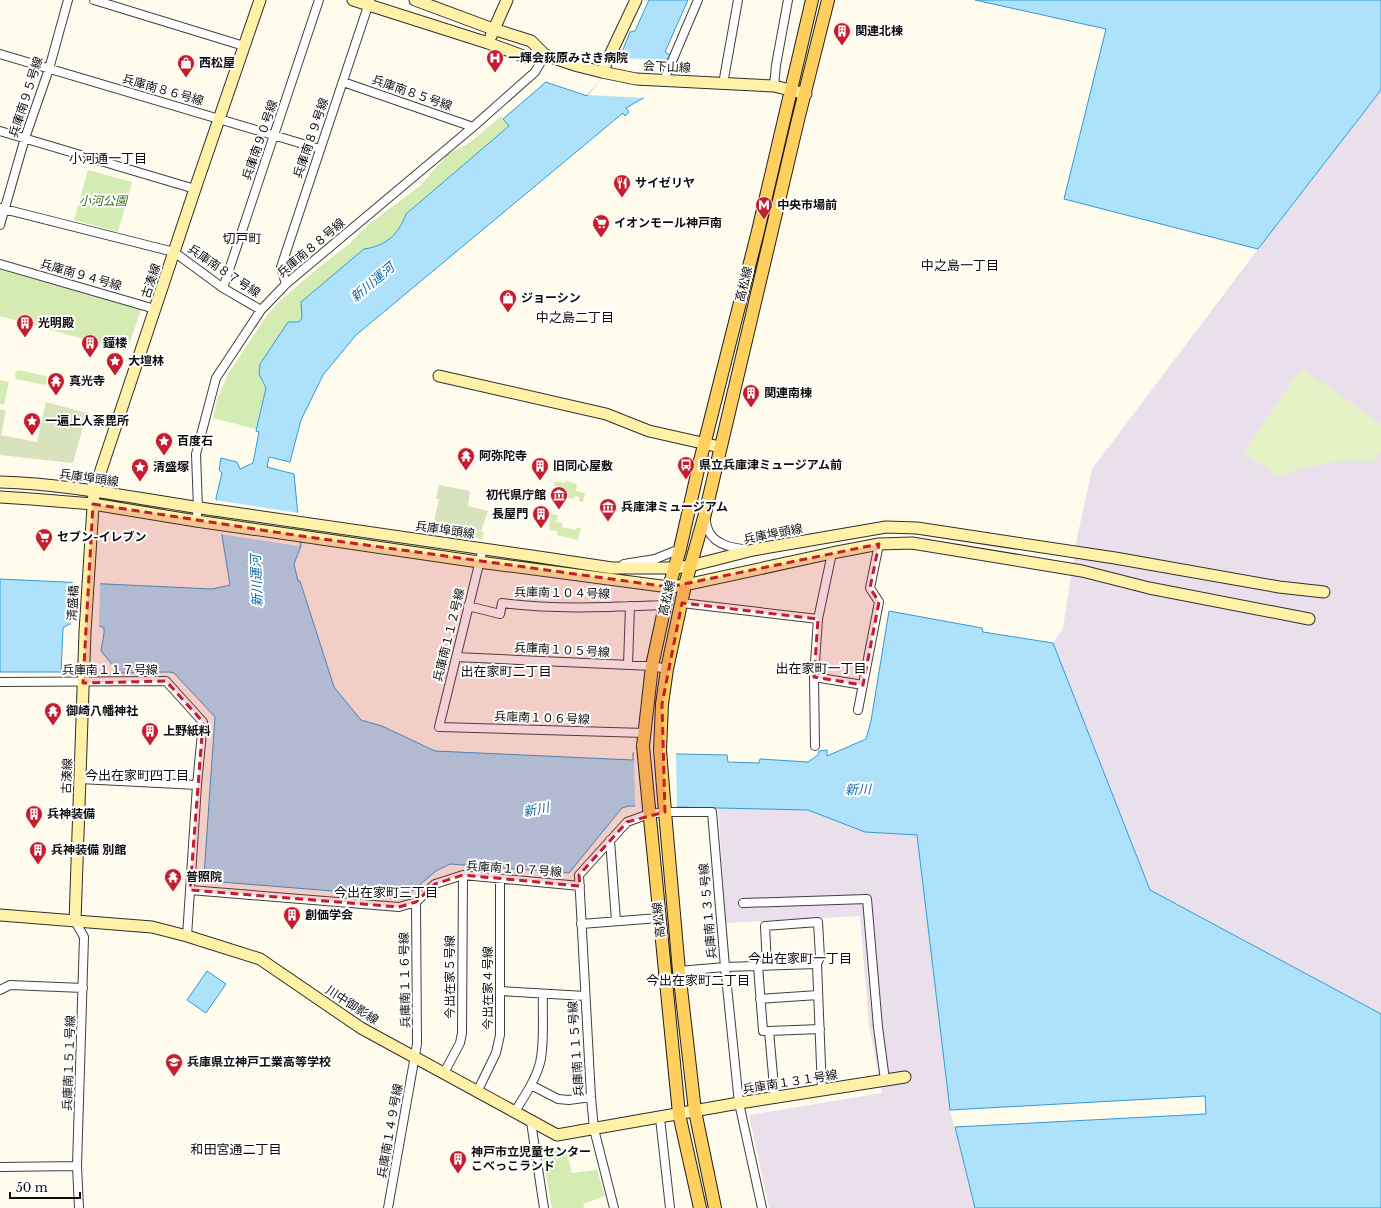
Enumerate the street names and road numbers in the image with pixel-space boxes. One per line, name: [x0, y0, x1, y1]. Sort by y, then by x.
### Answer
street label: 兵庫南９５号線: [5, 55, 46, 139]
street label: 会下山線: [643, 58, 691, 75]
street label: 兵庫南８６号線: [121, 71, 206, 108]
street label: 兵庫南８５号線: [370, 72, 454, 113]
street label: 兵庫南８９号線: [290, 96, 331, 180]
street label: 兵庫南９０号線: [239, 98, 280, 182]
street label: 兵庫南８８号線: [274, 215, 348, 280]
street label: 兵庫南８７号線: [185, 241, 263, 300]
street label: 兵庫南９４号線: [39, 256, 124, 293]
street label: 古湊線: [138, 261, 163, 300]
street label: 高松線: [732, 265, 755, 303]
street label: 兵庫埠頭線: [58, 466, 120, 489]
street label: 兵庫埠頭線: [414, 518, 476, 541]
street label: 兵庫埠頭線: [742, 520, 804, 547]
street label: 高松線: [655, 579, 678, 617]
street label: 兵庫南１０４号線: [514, 584, 610, 601]
street label: 清盛橋: [64, 585, 81, 621]
street label: 兵庫南１１２号線: [430, 586, 467, 683]
street label: 兵庫南１０５号線: [514, 639, 610, 660]
street label: 兵庫南１１７号線: [62, 662, 158, 677]
street label: 兵庫南１０６号線: [494, 708, 590, 727]
street label: 古湊線: [58, 758, 75, 794]
street label: 兵庫南１０７号線: [466, 858, 562, 879]
street label: 兵庫南１３５号線: [696, 863, 719, 960]
street label: 高松線: [649, 901, 668, 939]
street label: 兵庫南１１６号線: [396, 932, 413, 1028]
street label: 今出在家５号線: [442, 935, 457, 1019]
street label: 今出在家４号線: [480, 946, 495, 1030]
street label: 川中御影線: [323, 982, 382, 1027]
street label: 兵庫南１１５号線: [565, 1001, 586, 1097]
street label: 兵庫南１５１号線: [59, 1015, 78, 1111]
street label: 兵庫南１３１号線: [741, 1067, 839, 1096]
street label: 兵庫南１４９号線: [374, 1082, 405, 1179]

